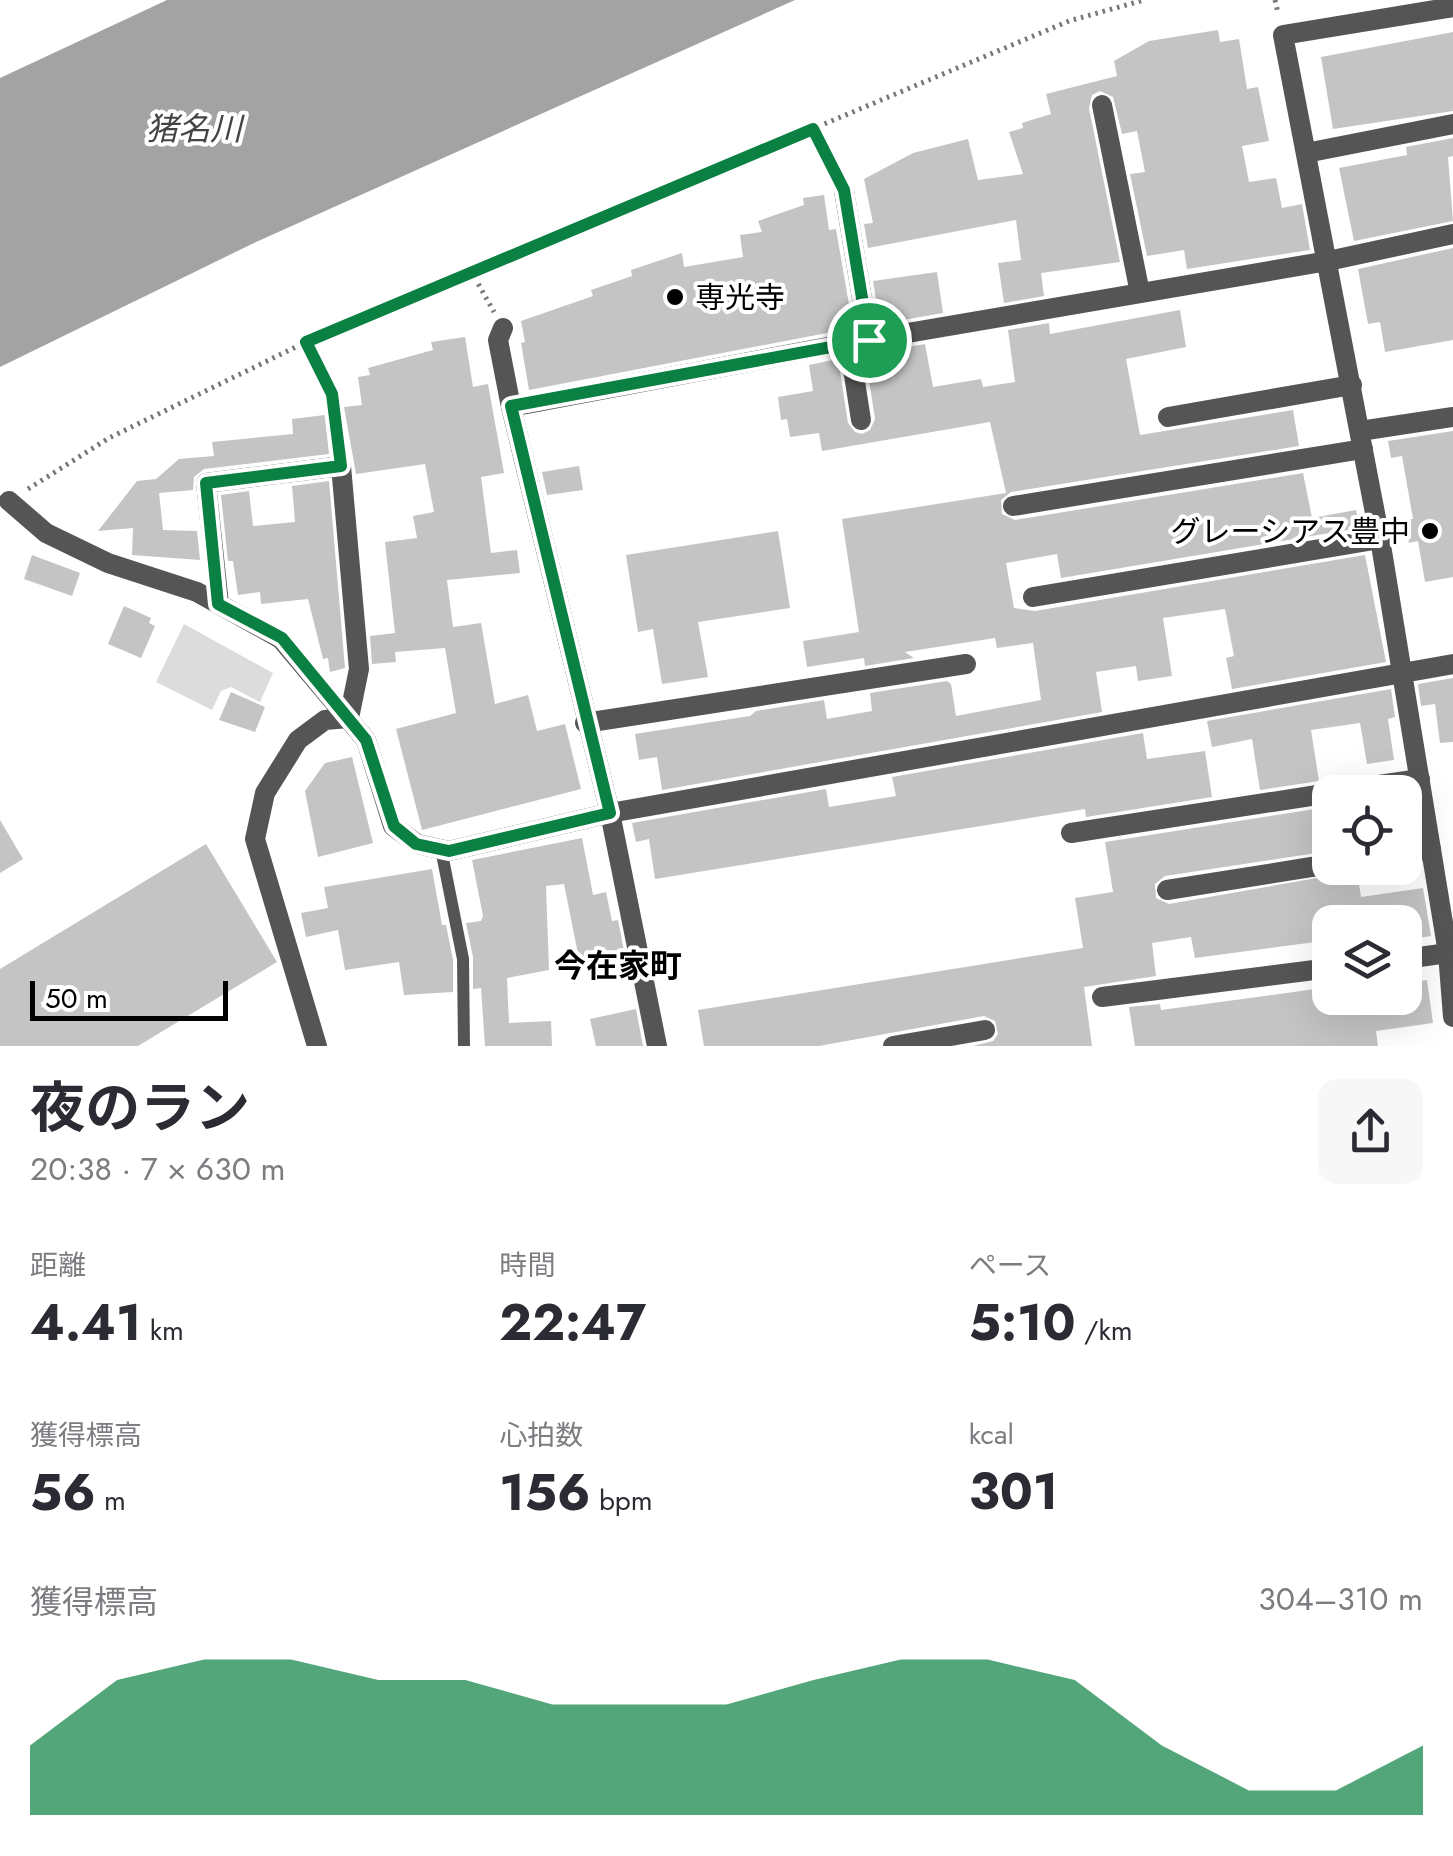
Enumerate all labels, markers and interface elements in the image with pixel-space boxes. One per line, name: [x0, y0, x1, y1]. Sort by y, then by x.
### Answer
water label: 猪名川: [146, 106, 245, 152]
place label: 専光寺: [695, 276, 785, 319]
marker: 専光寺: [664, 286, 686, 308]
pin: [827, 298, 912, 383]
icon: arrive: [842, 313, 897, 368]
place label: グレーシアス豊中: [1171, 510, 1410, 553]
marker: グレーシアス豊中: [1419, 520, 1441, 542]
map controls: [1312, 775, 1422, 1015]
button: locate: [1312, 775, 1422, 885]
button: layers: [1312, 905, 1422, 1015]
district label: 今在家町: [554, 943, 682, 989]
scale bar: [30, 976, 228, 1020]
text: 50 m: [45, 978, 108, 1019]
text: 夜のラン: [30, 1068, 250, 1148]
button: share: [1318, 1079, 1423, 1184]
text: 20:38 · 7 × 630 m: [30, 1146, 286, 1192]
text: 距離: [30, 1245, 86, 1286]
text: 時間: [499, 1245, 555, 1286]
text: ペース: [969, 1245, 1051, 1286]
text: 4.41: [30, 1286, 141, 1359]
text: 22:47: [499, 1286, 646, 1359]
text: 5:10: [969, 1286, 1076, 1359]
text: km: [141, 1310, 184, 1351]
text: /km: [1076, 1310, 1133, 1351]
text: kcal: [969, 1414, 1014, 1455]
text: 獲得標高: [30, 1415, 142, 1456]
text: 心拍数: [499, 1415, 583, 1456]
text: 301: [969, 1455, 1058, 1528]
text: 56: [30, 1456, 96, 1529]
text: 156: [499, 1456, 590, 1529]
text: m: [96, 1480, 126, 1521]
text: bpm: [590, 1480, 653, 1521]
text: 304–310 m: [1258, 1576, 1423, 1622]
text: 獲得標高: [30, 1579, 158, 1625]

